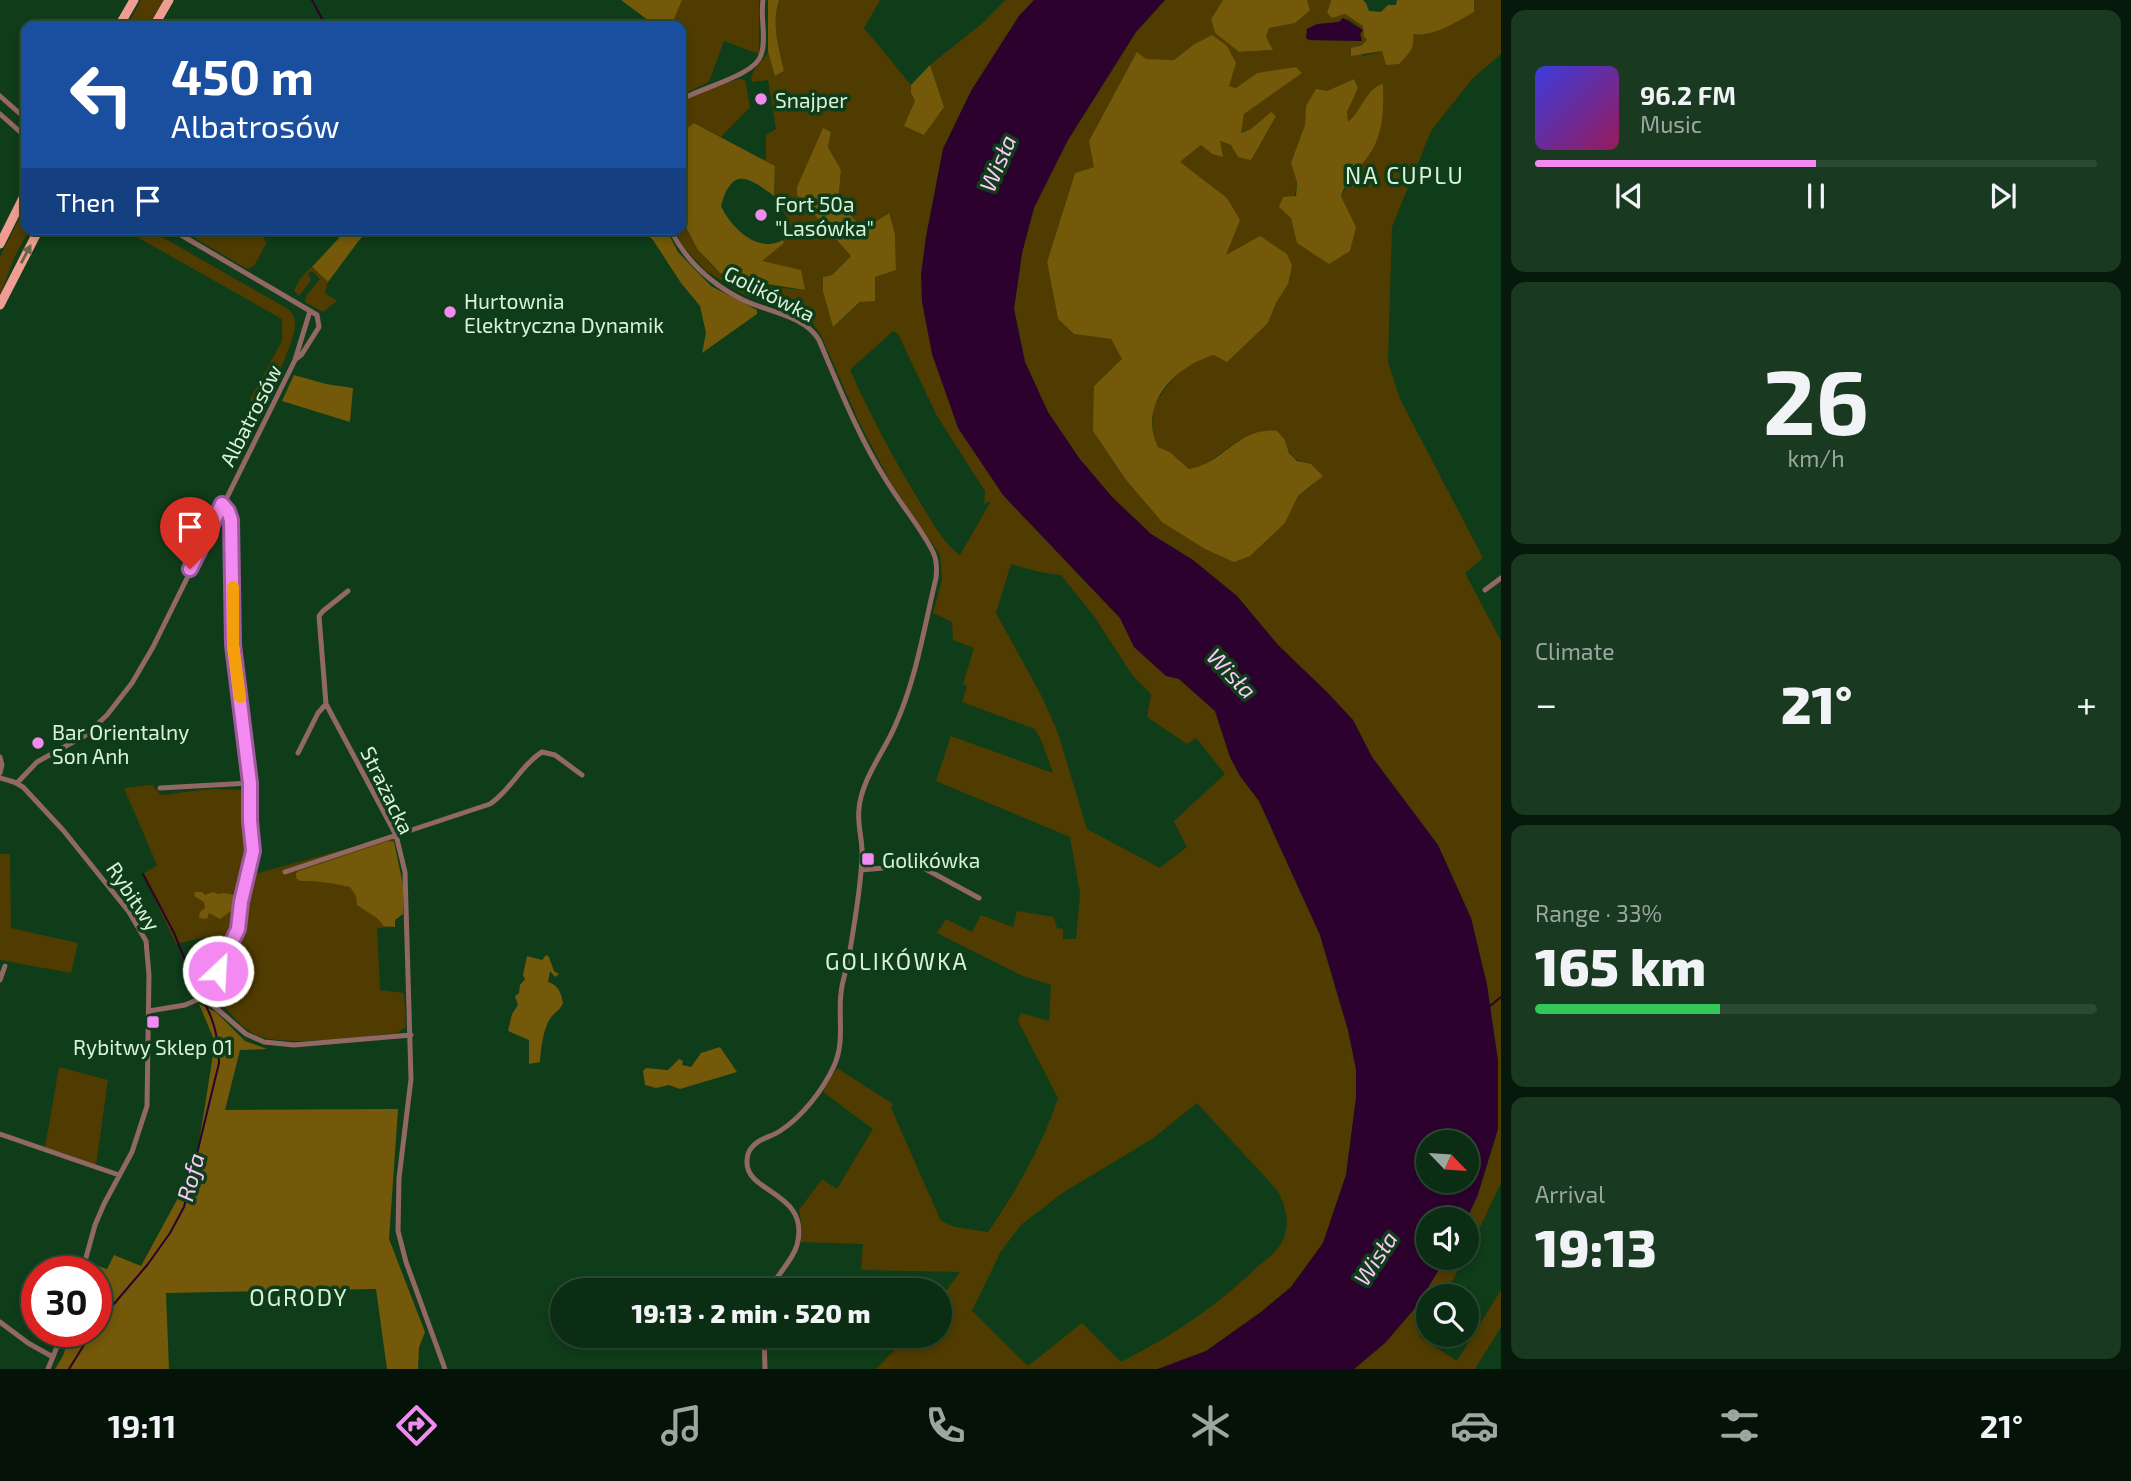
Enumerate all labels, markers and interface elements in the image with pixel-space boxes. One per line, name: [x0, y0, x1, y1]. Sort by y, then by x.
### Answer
text: 450 m: [171, 46, 314, 105]
icon: left: [56, 49, 147, 140]
text: 96.2 FM: [1640, 79, 1736, 110]
place label: Snajper: [775, 87, 848, 113]
marker: Snajper: [753, 91, 769, 107]
text: Albatrosów: [171, 106, 340, 144]
text: Music: [1640, 110, 1702, 138]
water label: Wisła: [973, 130, 1021, 196]
district label: NA CUPLU: [1345, 161, 1465, 189]
icon: previous: [1610, 177, 1648, 215]
icon: pause: [1797, 177, 1835, 215]
icon: next: [1984, 177, 2022, 215]
icon: arrive: [129, 182, 167, 220]
text: Then: [56, 186, 115, 217]
place label: Fort 50a "Lasówka": [775, 191, 874, 240]
marker: Fort 50a "Lasówka": [753, 207, 769, 223]
one-way arrow: [20, 244, 31, 264]
street label: Golikówka: [721, 260, 819, 326]
place label: Hurtownia Elektryczna Dynamik: [464, 288, 664, 337]
marker: Hurtownia Elektryczna Dynamik: [442, 304, 458, 320]
text: 26: [1763, 344, 1869, 453]
street label: Albatrosów: [214, 360, 286, 470]
text: km/h: [1787, 444, 1845, 472]
pin: [160, 497, 220, 569]
icon: arrive: [171, 508, 209, 546]
text: Climate: [1535, 637, 1615, 665]
water label: Wisła: [1201, 642, 1263, 704]
text: 21°: [1781, 672, 1852, 734]
text: −: [1535, 680, 1557, 726]
text: +: [2076, 680, 2097, 726]
place label: Bar Orientalny Son Anh: [52, 719, 189, 768]
marker: Bar Orientalny Son Anh: [30, 735, 46, 751]
street label: Strażacka: [356, 742, 420, 838]
place label: Golikówka: [882, 847, 980, 872]
marker: Golikówka: [860, 851, 876, 867]
street label: Rybitwy: [102, 857, 166, 935]
text: Range · 33%: [1535, 899, 1662, 927]
position arrow: [181, 934, 255, 1008]
text: 165 km: [1535, 934, 1706, 996]
district label: GOLIKÓWKA: [825, 947, 969, 975]
marker: Rybitwy Sklep 01: [145, 1014, 161, 1030]
place label: Rybitwy Sklep 01: [73, 1034, 233, 1059]
north arrow: [1416, 1130, 1479, 1194]
map controls: [1416, 1130, 1479, 1347]
water label: Rofa: [170, 1150, 210, 1204]
text: Arrival: [1535, 1180, 1605, 1208]
button: sound: [1416, 1207, 1479, 1270]
text: 19:13: [1535, 1215, 1657, 1277]
water label: Wisła: [1347, 1226, 1403, 1290]
speed limit sign: 30: [21, 1256, 112, 1347]
district label: OGRODY: [249, 1283, 349, 1311]
button: search: [1416, 1284, 1479, 1347]
text: 19:13 · 2 min · 520 m: [631, 1297, 871, 1328]
icon: directions: [392, 1401, 441, 1450]
icon: music: [657, 1401, 706, 1450]
icon: phone: [921, 1401, 970, 1450]
icon: climate: [1186, 1401, 1235, 1450]
icon: car: [1450, 1401, 1499, 1450]
icon: filters: [1715, 1401, 1764, 1450]
text: 19:11: [108, 1406, 176, 1444]
text: 21°: [1980, 1406, 2023, 1444]

